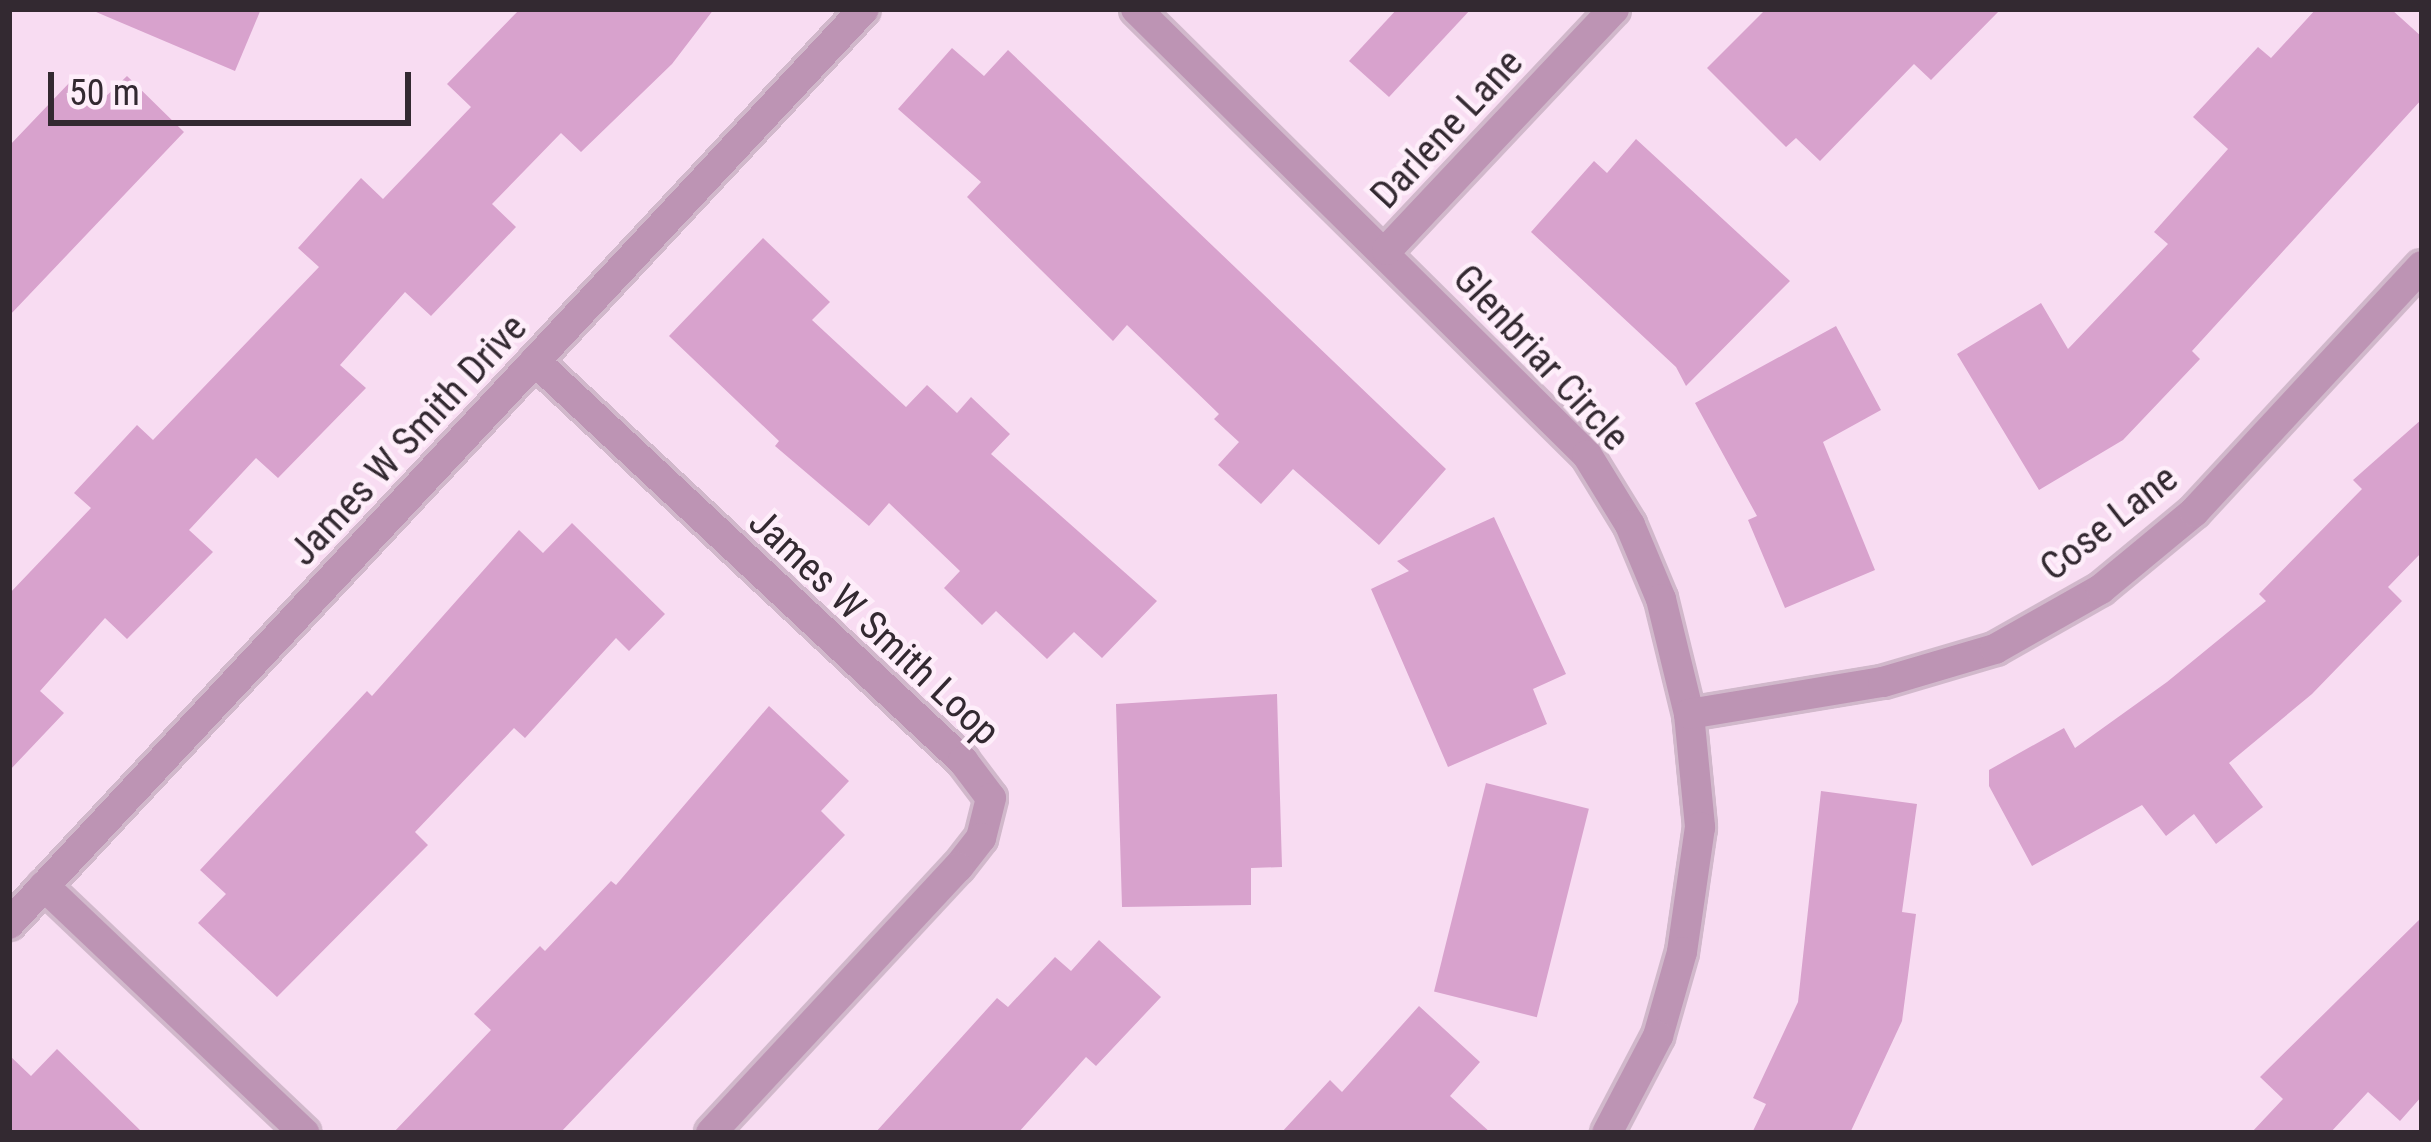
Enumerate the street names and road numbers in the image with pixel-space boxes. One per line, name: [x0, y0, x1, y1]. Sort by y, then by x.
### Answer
street label: Darlene Lane: [1361, 40, 1533, 218]
street label: Glenbriar Circle: [1443, 256, 1639, 460]
street label: James W Smith Drive: [280, 305, 536, 575]
street label: Cose Lane: [2031, 455, 2187, 591]
street label: James W Smith Loop: [739, 499, 1009, 755]

